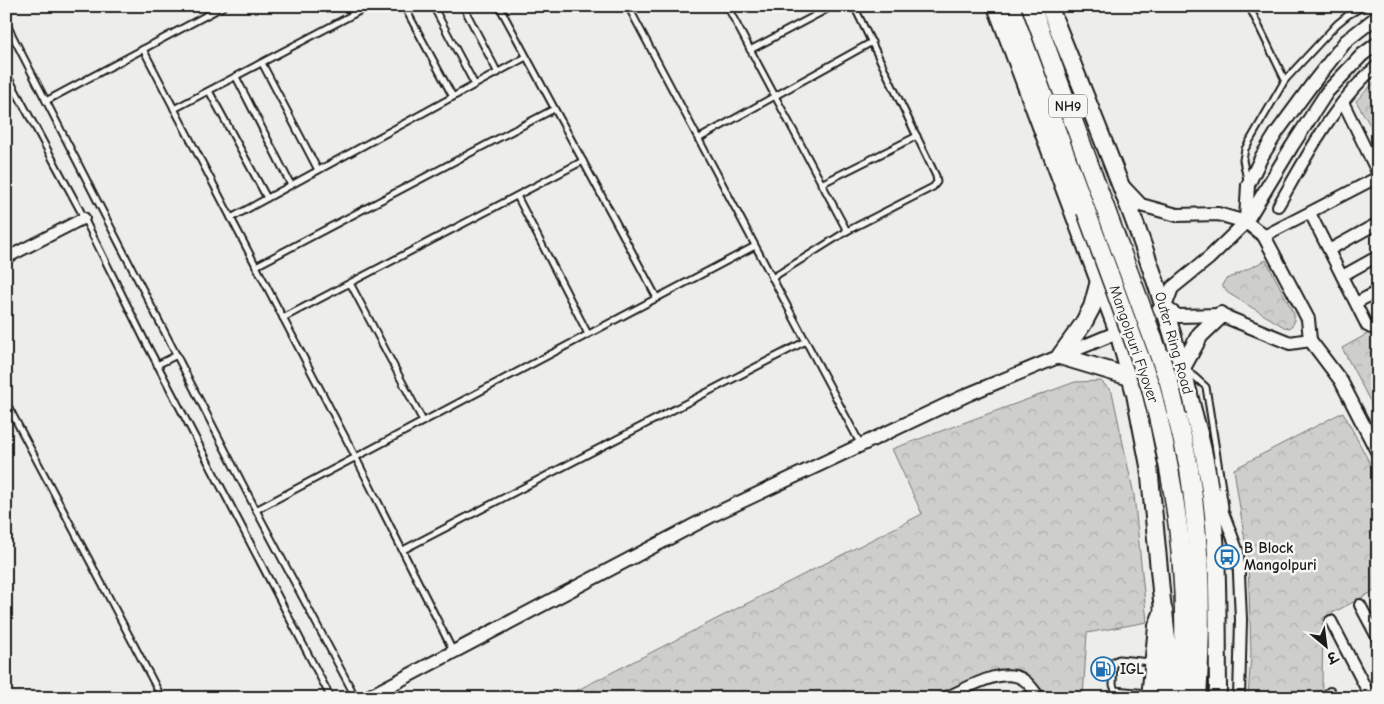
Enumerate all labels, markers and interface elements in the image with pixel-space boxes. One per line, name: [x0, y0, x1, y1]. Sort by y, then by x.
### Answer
road number: NH9: [1049, 94, 1087, 118]
street label: Mangolpuri Flyover: [1105, 283, 1163, 405]
street label: Outer Ring Road: [1151, 290, 1197, 396]
place label: B Block Mangolpuri: [1244, 539, 1317, 574]
bus stop icon: B Block Mangolpuri: [1214, 544, 1240, 570]
north arrow: [1302, 622, 1352, 672]
text: उ: [1322, 646, 1342, 667]
fuel station icon: IGL: [1090, 656, 1116, 682]
place label: IGL: [1120, 660, 1144, 678]

